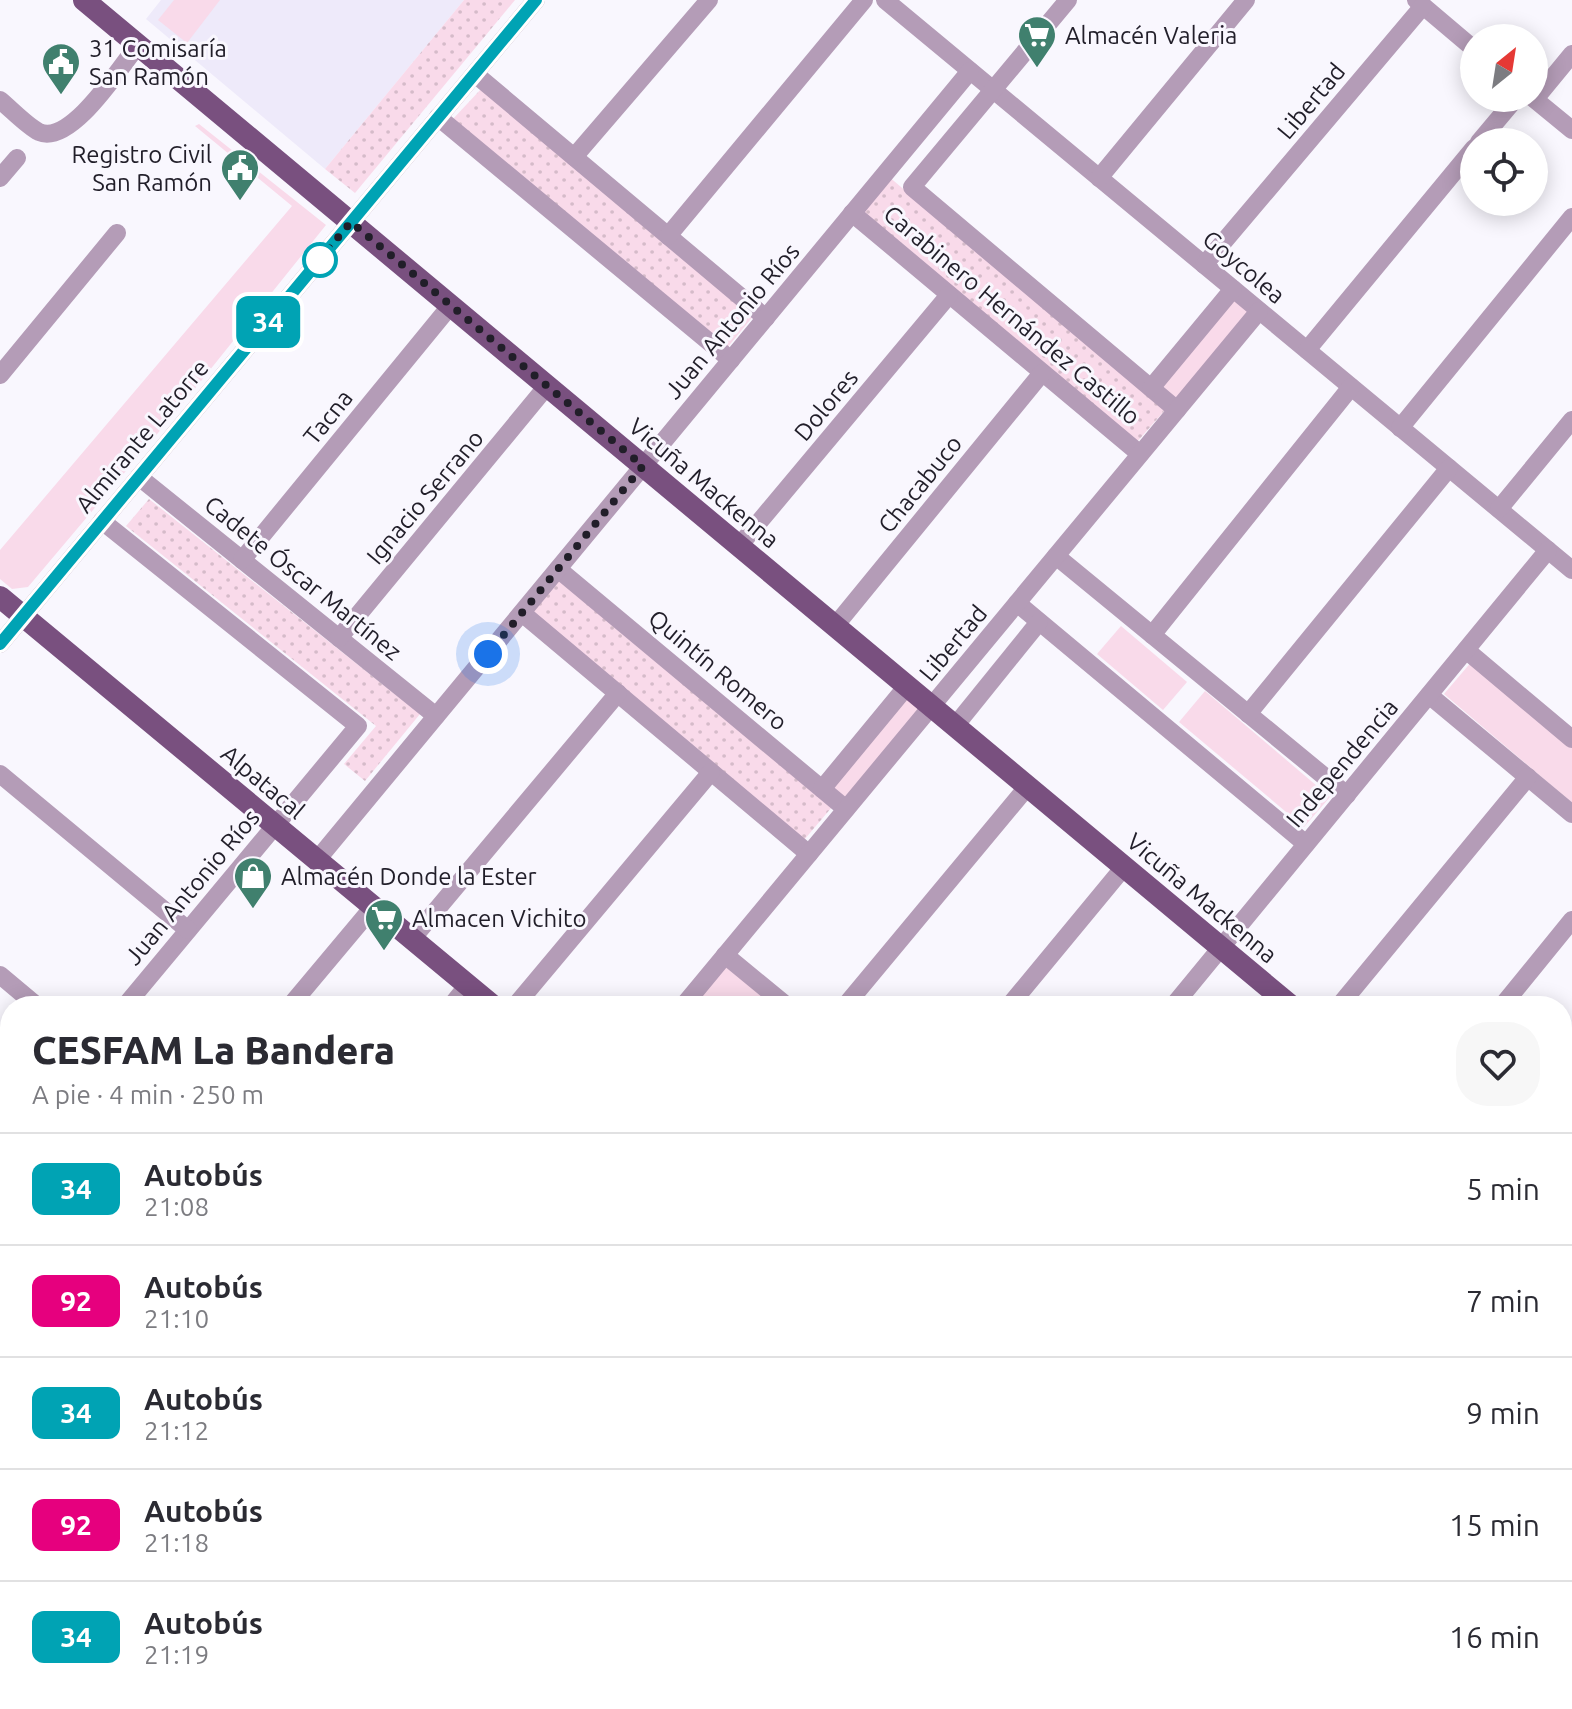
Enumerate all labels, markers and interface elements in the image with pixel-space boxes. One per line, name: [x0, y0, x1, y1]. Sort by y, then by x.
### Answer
supermarket icon: Almacén Valeria: [1016, 14, 1058, 69]
place label: Almacén Valeria: [1065, 22, 1237, 49]
north arrow: [1460, 24, 1548, 112]
map controls: [1460, 24, 1548, 216]
place label: 31 Comisaría San Ramón: [89, 35, 227, 90]
public building icon: 31 Comisaría San Ramón: [40, 41, 82, 96]
street label: Libertad: [1272, 58, 1350, 144]
button: locate: [1460, 128, 1548, 216]
place label: Registro Civil San Ramón: [71, 141, 212, 196]
public building icon: Registro Civil San Ramón: [219, 147, 261, 202]
street label: Carabinero Hernández Castillo: [878, 200, 1146, 430]
street label: Goycolea: [1198, 225, 1290, 309]
street label: Juan Antonio Ríos: [659, 238, 805, 404]
unlabelled marker: [303, 243, 337, 277]
line badge: 34: [232, 296, 304, 348]
text: 34: [252, 306, 284, 337]
street label: Almirante Latorre: [70, 354, 214, 518]
street label: Dolores: [789, 364, 863, 446]
street label: Tacna: [298, 384, 358, 450]
street label: Vicuña Mackenna: [624, 412, 784, 554]
street label: Ignacio Serrano: [361, 425, 489, 569]
street label: Chacabuco: [873, 430, 967, 538]
street label: Cadete Óscar Martínez: [199, 490, 407, 666]
street label: Libertad: [914, 600, 992, 686]
street label: Quintín Romero: [643, 604, 793, 736]
your location: [468, 634, 508, 674]
street label: Independencia: [1281, 694, 1403, 832]
street label: Alpatacal: [216, 740, 310, 824]
street label: Juan Antonio Ríos: [119, 804, 265, 970]
street label: Vicuña Mackenna: [1122, 827, 1282, 969]
shop icon: Almacén Donde la Ester: [232, 855, 274, 910]
place label: Almacén Donde la Ester: [281, 863, 537, 890]
supermarket icon: Almacen Vichito: [363, 897, 405, 952]
place label: Almacen Vichito: [412, 905, 586, 932]
button: heart: [1456, 1022, 1540, 1106]
text: CESFAM La Bandera: [32, 1029, 395, 1071]
text: A pie · 4 min · 250 m: [32, 1080, 264, 1109]
text: Autobús: [144, 1158, 263, 1192]
text: 5 min: [1466, 1172, 1540, 1206]
text: 34: [60, 1173, 92, 1204]
text: 21:08: [144, 1192, 209, 1221]
text: Autobús: [144, 1270, 263, 1304]
text: 7 min: [1466, 1284, 1540, 1318]
text: 92: [60, 1285, 92, 1316]
text: 21:10: [144, 1304, 209, 1333]
text: Autobús: [144, 1382, 263, 1416]
text: 9 min: [1466, 1396, 1540, 1430]
text: 34: [60, 1397, 92, 1428]
text: 21:12: [144, 1416, 209, 1445]
text: Autobús: [144, 1494, 263, 1528]
text: 15 min: [1449, 1508, 1540, 1542]
text: 92: [60, 1509, 92, 1540]
text: 21:18: [144, 1528, 209, 1557]
text: Autobús: [144, 1606, 263, 1640]
text: 16 min: [1449, 1620, 1540, 1654]
text: 34: [60, 1621, 92, 1652]
text: 21:19: [144, 1640, 209, 1669]

